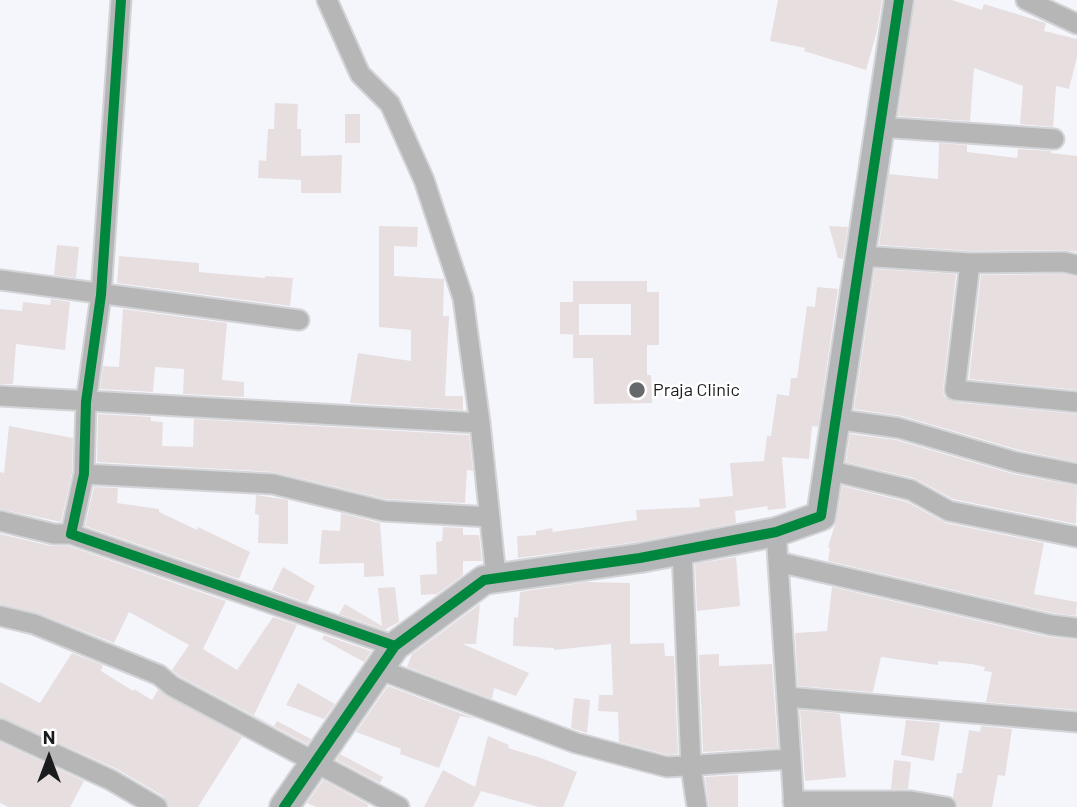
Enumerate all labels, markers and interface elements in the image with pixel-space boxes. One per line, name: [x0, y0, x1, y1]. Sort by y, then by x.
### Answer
place label: Praja Clinic: [653, 379, 740, 401]
marker: Praja Clinic: [627, 380, 647, 400]
north arrow: [14, 723, 84, 793]
text: N: [43, 725, 55, 748]

